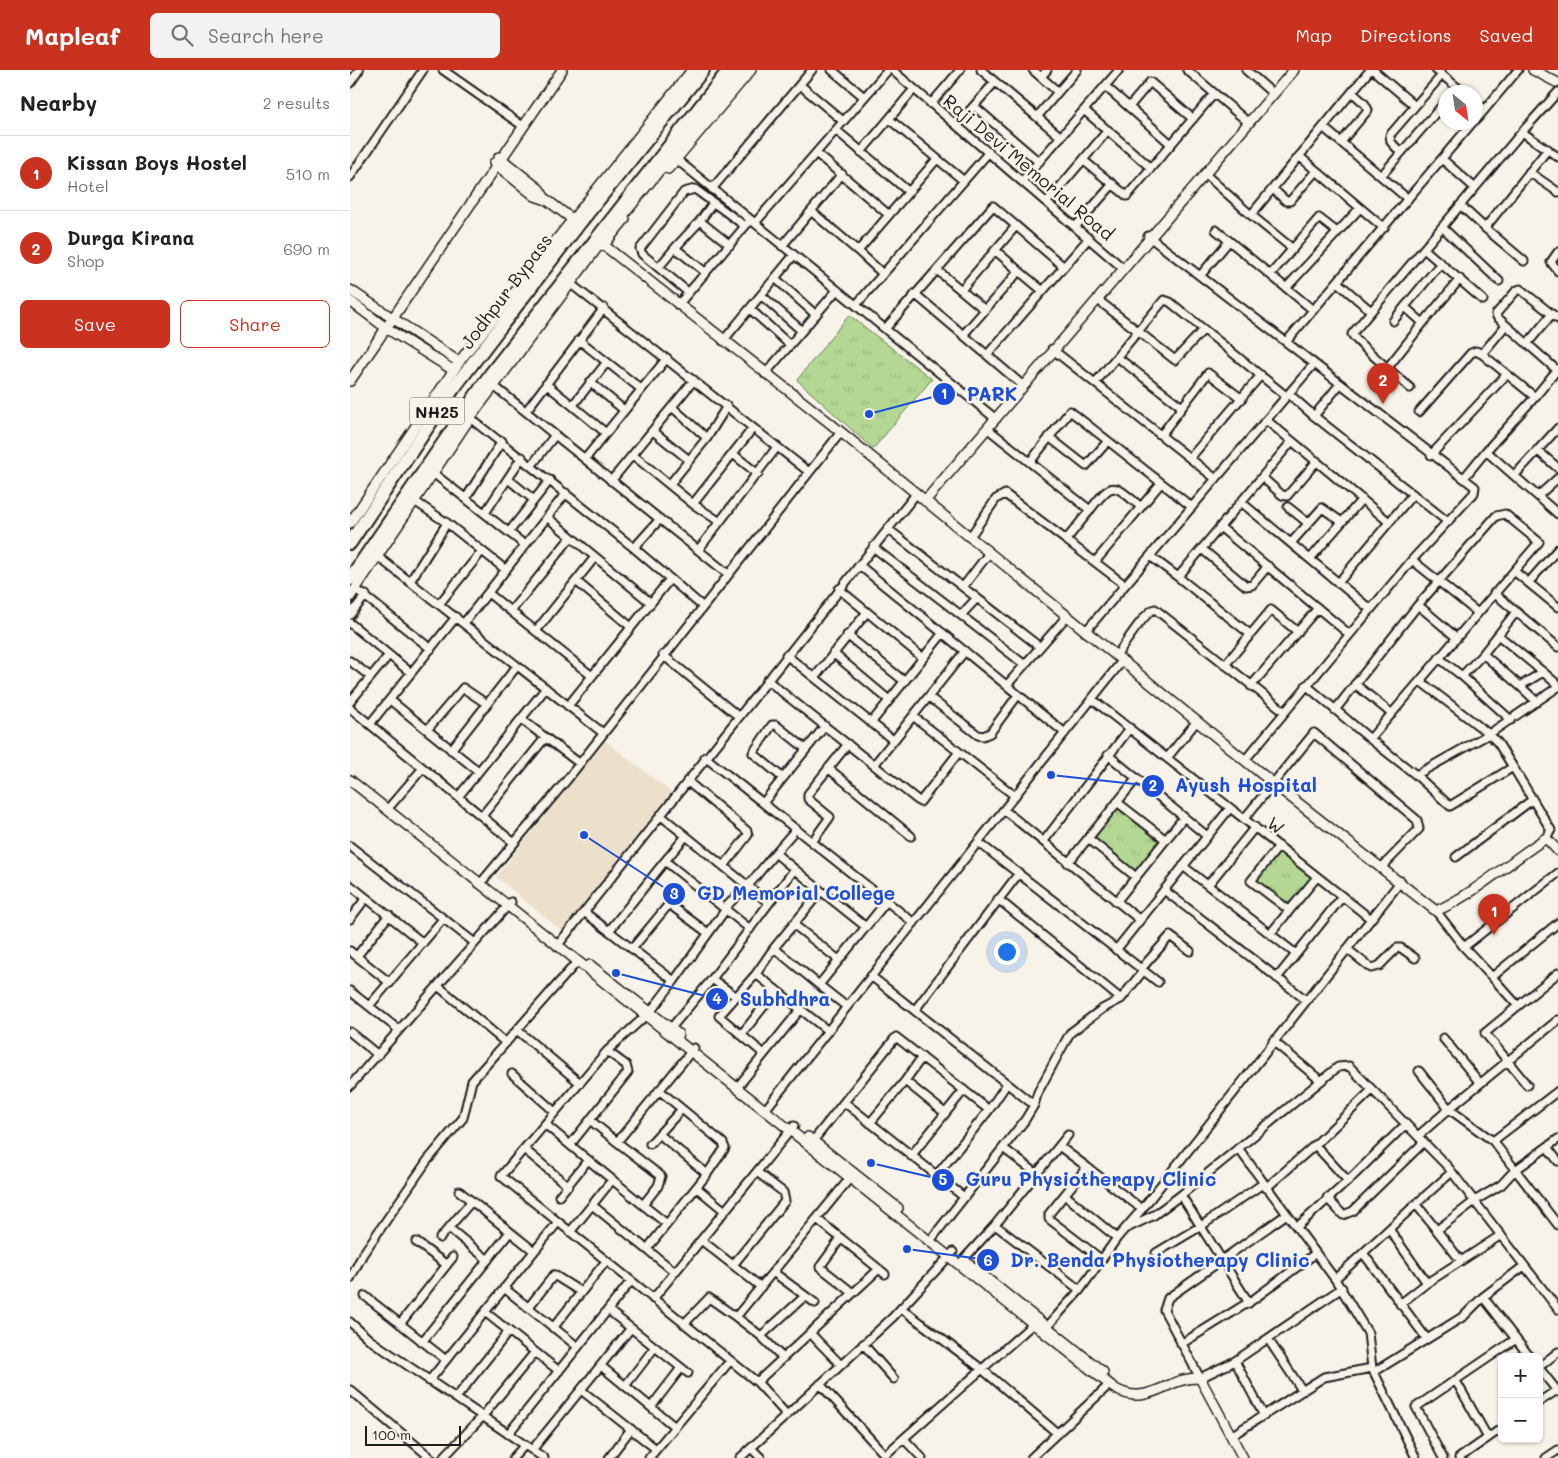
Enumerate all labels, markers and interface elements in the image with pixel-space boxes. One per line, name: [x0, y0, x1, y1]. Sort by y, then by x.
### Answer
search box: [150, 13, 500, 58]
text: Mapleaf: [25, 20, 120, 51]
icon: search: [168, 21, 196, 49]
text: Search here: [208, 23, 324, 48]
text: Map: [1295, 23, 1332, 47]
text: Directions: [1360, 23, 1452, 47]
text: Saved: [1480, 23, 1533, 47]
north arrow: [1438, 85, 1483, 130]
street label: Raji Devi Memorial Road: [939, 88, 1119, 246]
text: Nearby: [20, 89, 97, 116]
text: 2 results: [263, 92, 330, 113]
text: Kissan Boys Hostel: [67, 150, 247, 175]
text: 1: [32, 163, 40, 184]
text: 510 m: [286, 163, 330, 184]
text: Hotel: [67, 175, 109, 196]
text: Durga Kirana: [67, 225, 194, 250]
street label: Jodhpur Bypass: [455, 229, 557, 353]
text: 2: [32, 238, 40, 259]
text: 690 m: [283, 238, 330, 259]
text: Shop: [67, 250, 104, 271]
button: Save: [20, 300, 170, 348]
button: Share: [180, 300, 330, 348]
pin: 2: [1367, 363, 1399, 404]
callout: PARK: [932, 377, 1027, 411]
text: PARK: [967, 381, 1017, 406]
text: 1: [941, 383, 947, 403]
road number: NH25: [409, 398, 464, 424]
callout: Ayush Hospital: [1141, 769, 1327, 803]
text: Ayush Hospital: [1175, 772, 1317, 797]
text: 2: [1149, 775, 1157, 795]
street label: W: [1262, 811, 1290, 839]
callout: GD Memorial College: [661, 877, 905, 911]
text: GD Memorial College: [697, 880, 895, 905]
text: 3: [669, 883, 679, 903]
pin: 1: [1478, 894, 1510, 935]
your location: [994, 939, 1020, 965]
callout: Subhdhra: [705, 982, 840, 1016]
text: Subhdhra: [740, 986, 830, 1011]
text: 4: [712, 988, 722, 1008]
callout: Guru Physiotherapy Clinic: [931, 1163, 1227, 1197]
text: Guru Physiotherapy Clinic: [966, 1166, 1216, 1191]
text: 5: [939, 1169, 948, 1189]
callout: Dr. Benda Physiotherapy Clinic: [976, 1243, 1320, 1277]
text: Dr. Benda Physiotherapy Clinic: [1010, 1247, 1310, 1272]
text: 6: [983, 1250, 993, 1270]
map controls: [1498, 1353, 1543, 1443]
button: +: [1498, 1353, 1543, 1398]
button: −: [1498, 1398, 1543, 1443]
scale bar: [365, 1423, 461, 1446]
text: 100 m: [372, 1425, 411, 1444]

